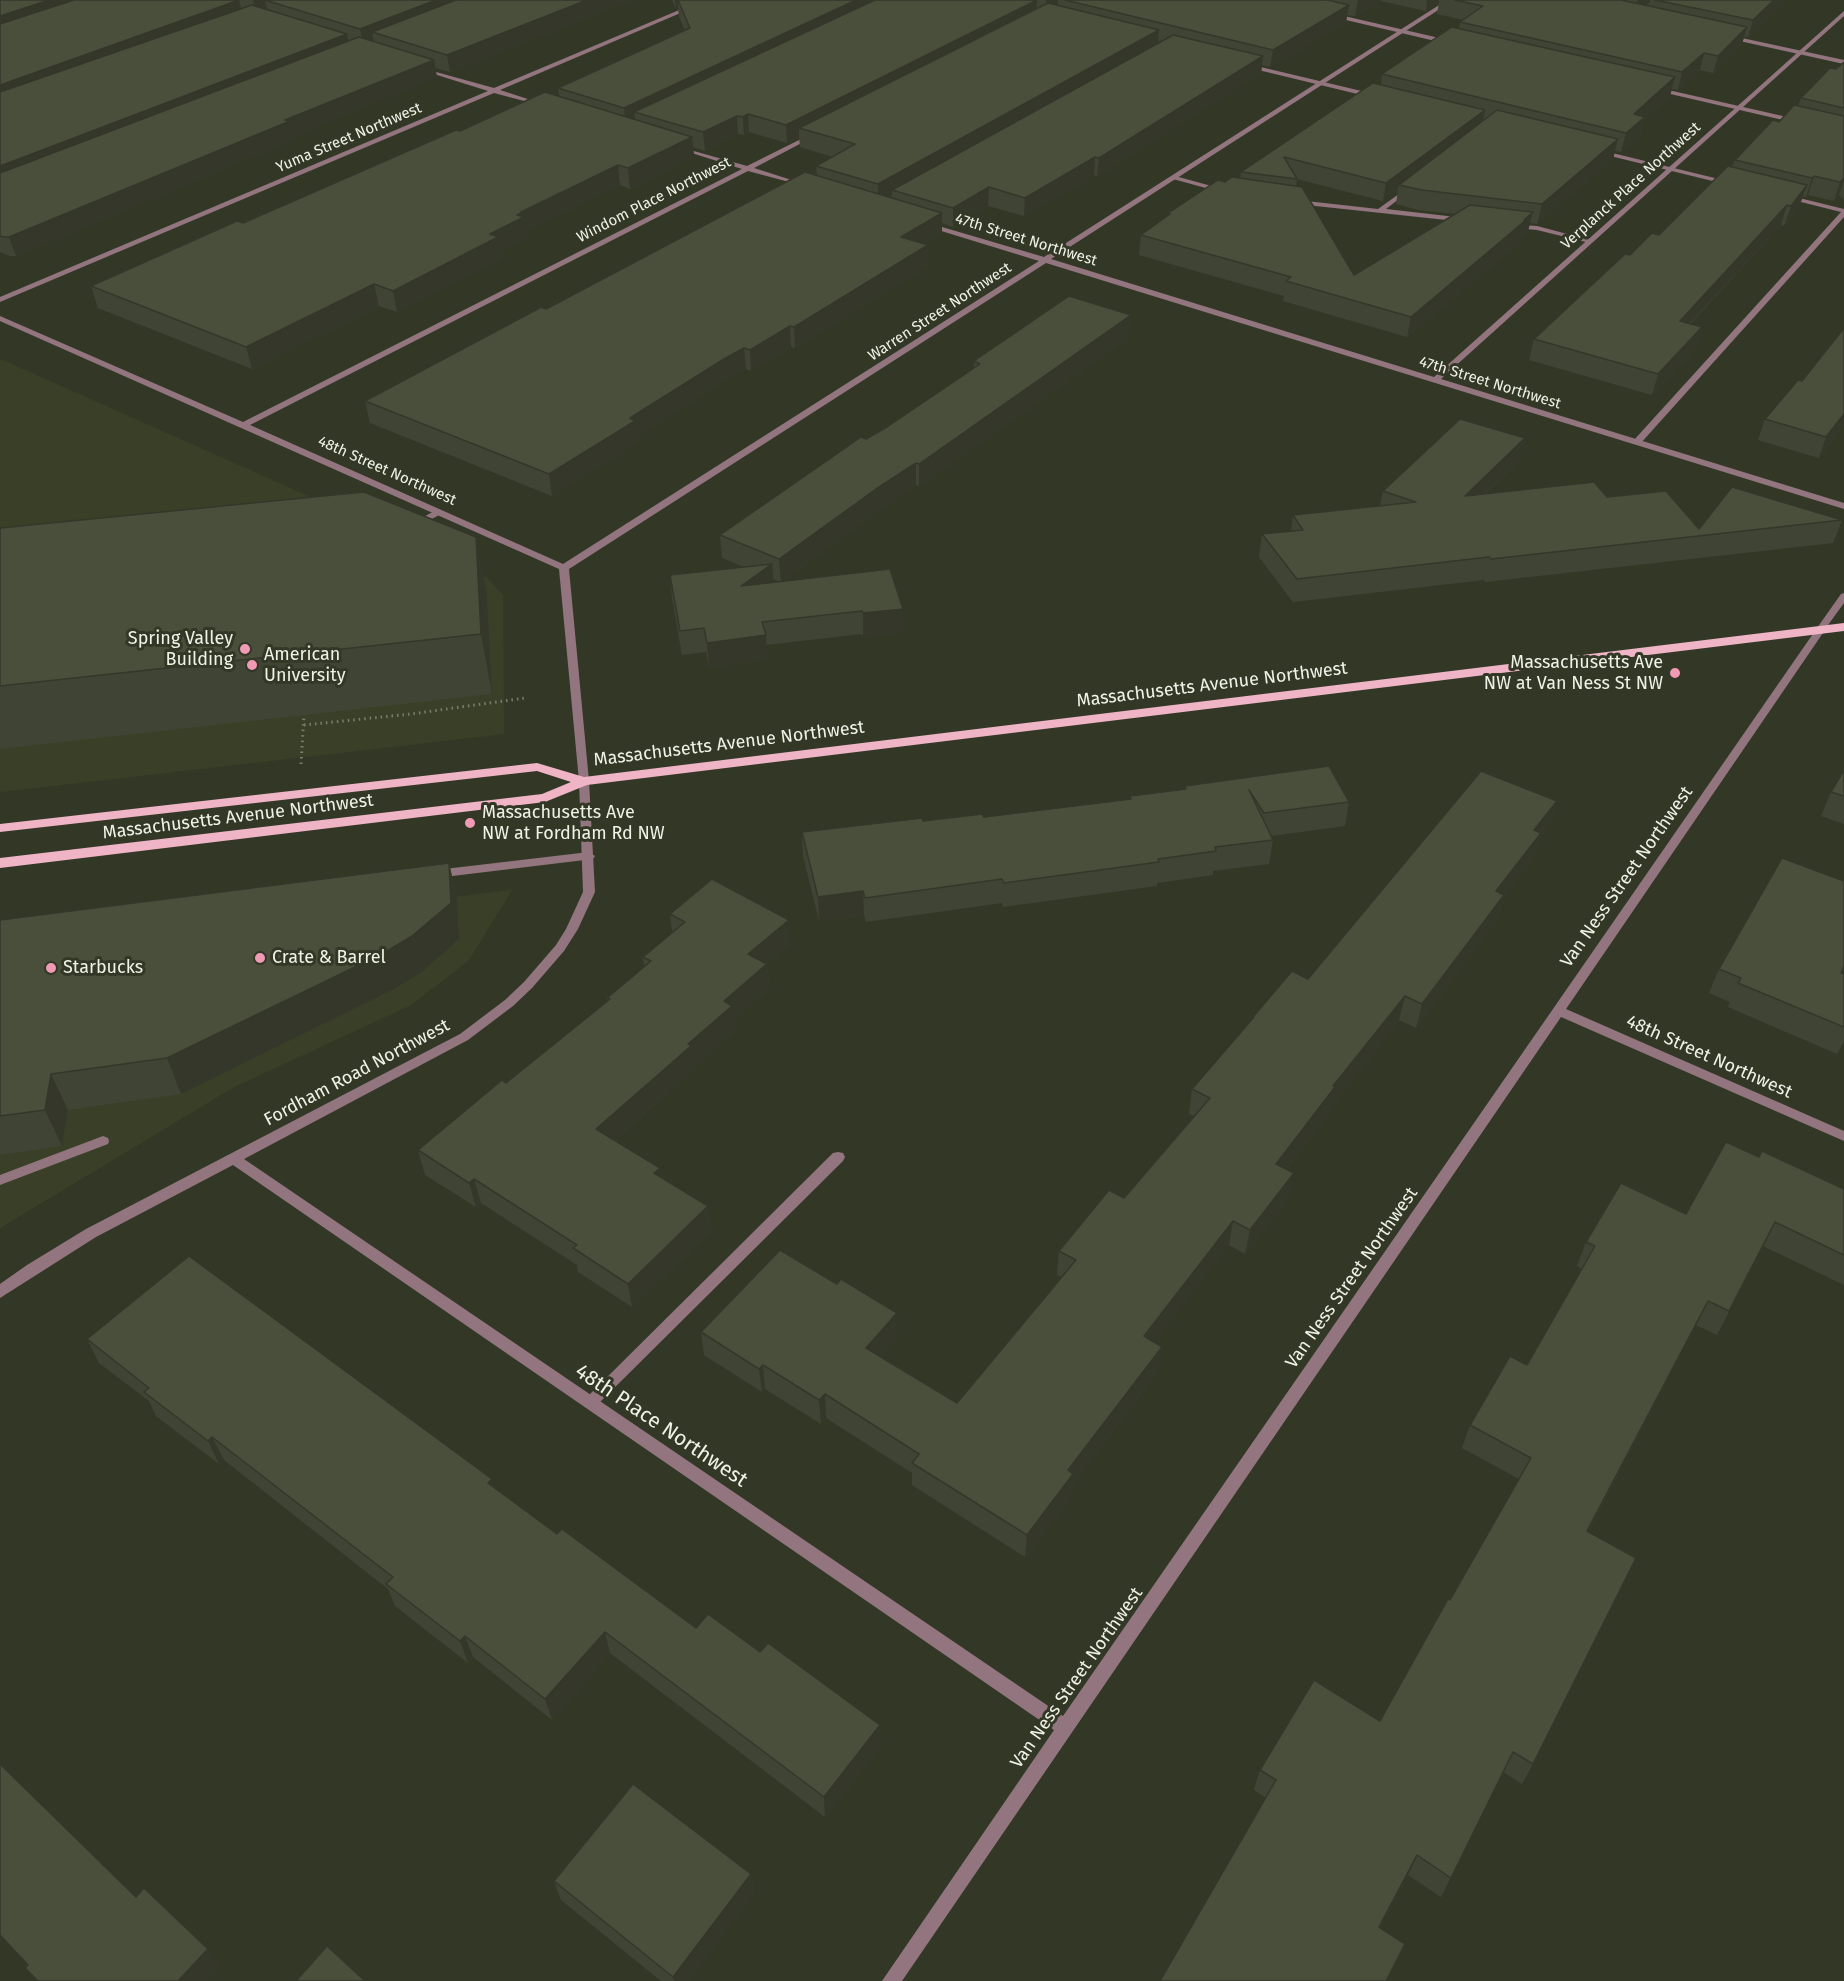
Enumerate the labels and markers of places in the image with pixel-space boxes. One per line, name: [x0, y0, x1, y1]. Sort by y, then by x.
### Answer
place label: Spring Valley Building: [128, 628, 233, 670]
marker: Spring Valley Building: [238, 642, 252, 656]
place label: American University: [264, 644, 346, 686]
place label: Massachusetts Ave NW at Van Ness St NW: [1484, 652, 1663, 694]
marker: American University: [245, 658, 259, 672]
marker: Massachusetts Ave NW at Van Ness St NW: [1668, 666, 1682, 680]
place label: Massachusetts Ave NW at Fordham Rd NW: [482, 802, 665, 844]
marker: Massachusetts Ave NW at Fordham Rd NW: [463, 816, 477, 830]
place label: Crate & Barrel: [272, 947, 386, 969]
marker: Crate & Barrel: [253, 951, 267, 965]
place label: Starbucks: [63, 957, 143, 979]
marker: Starbucks: [44, 961, 58, 975]

